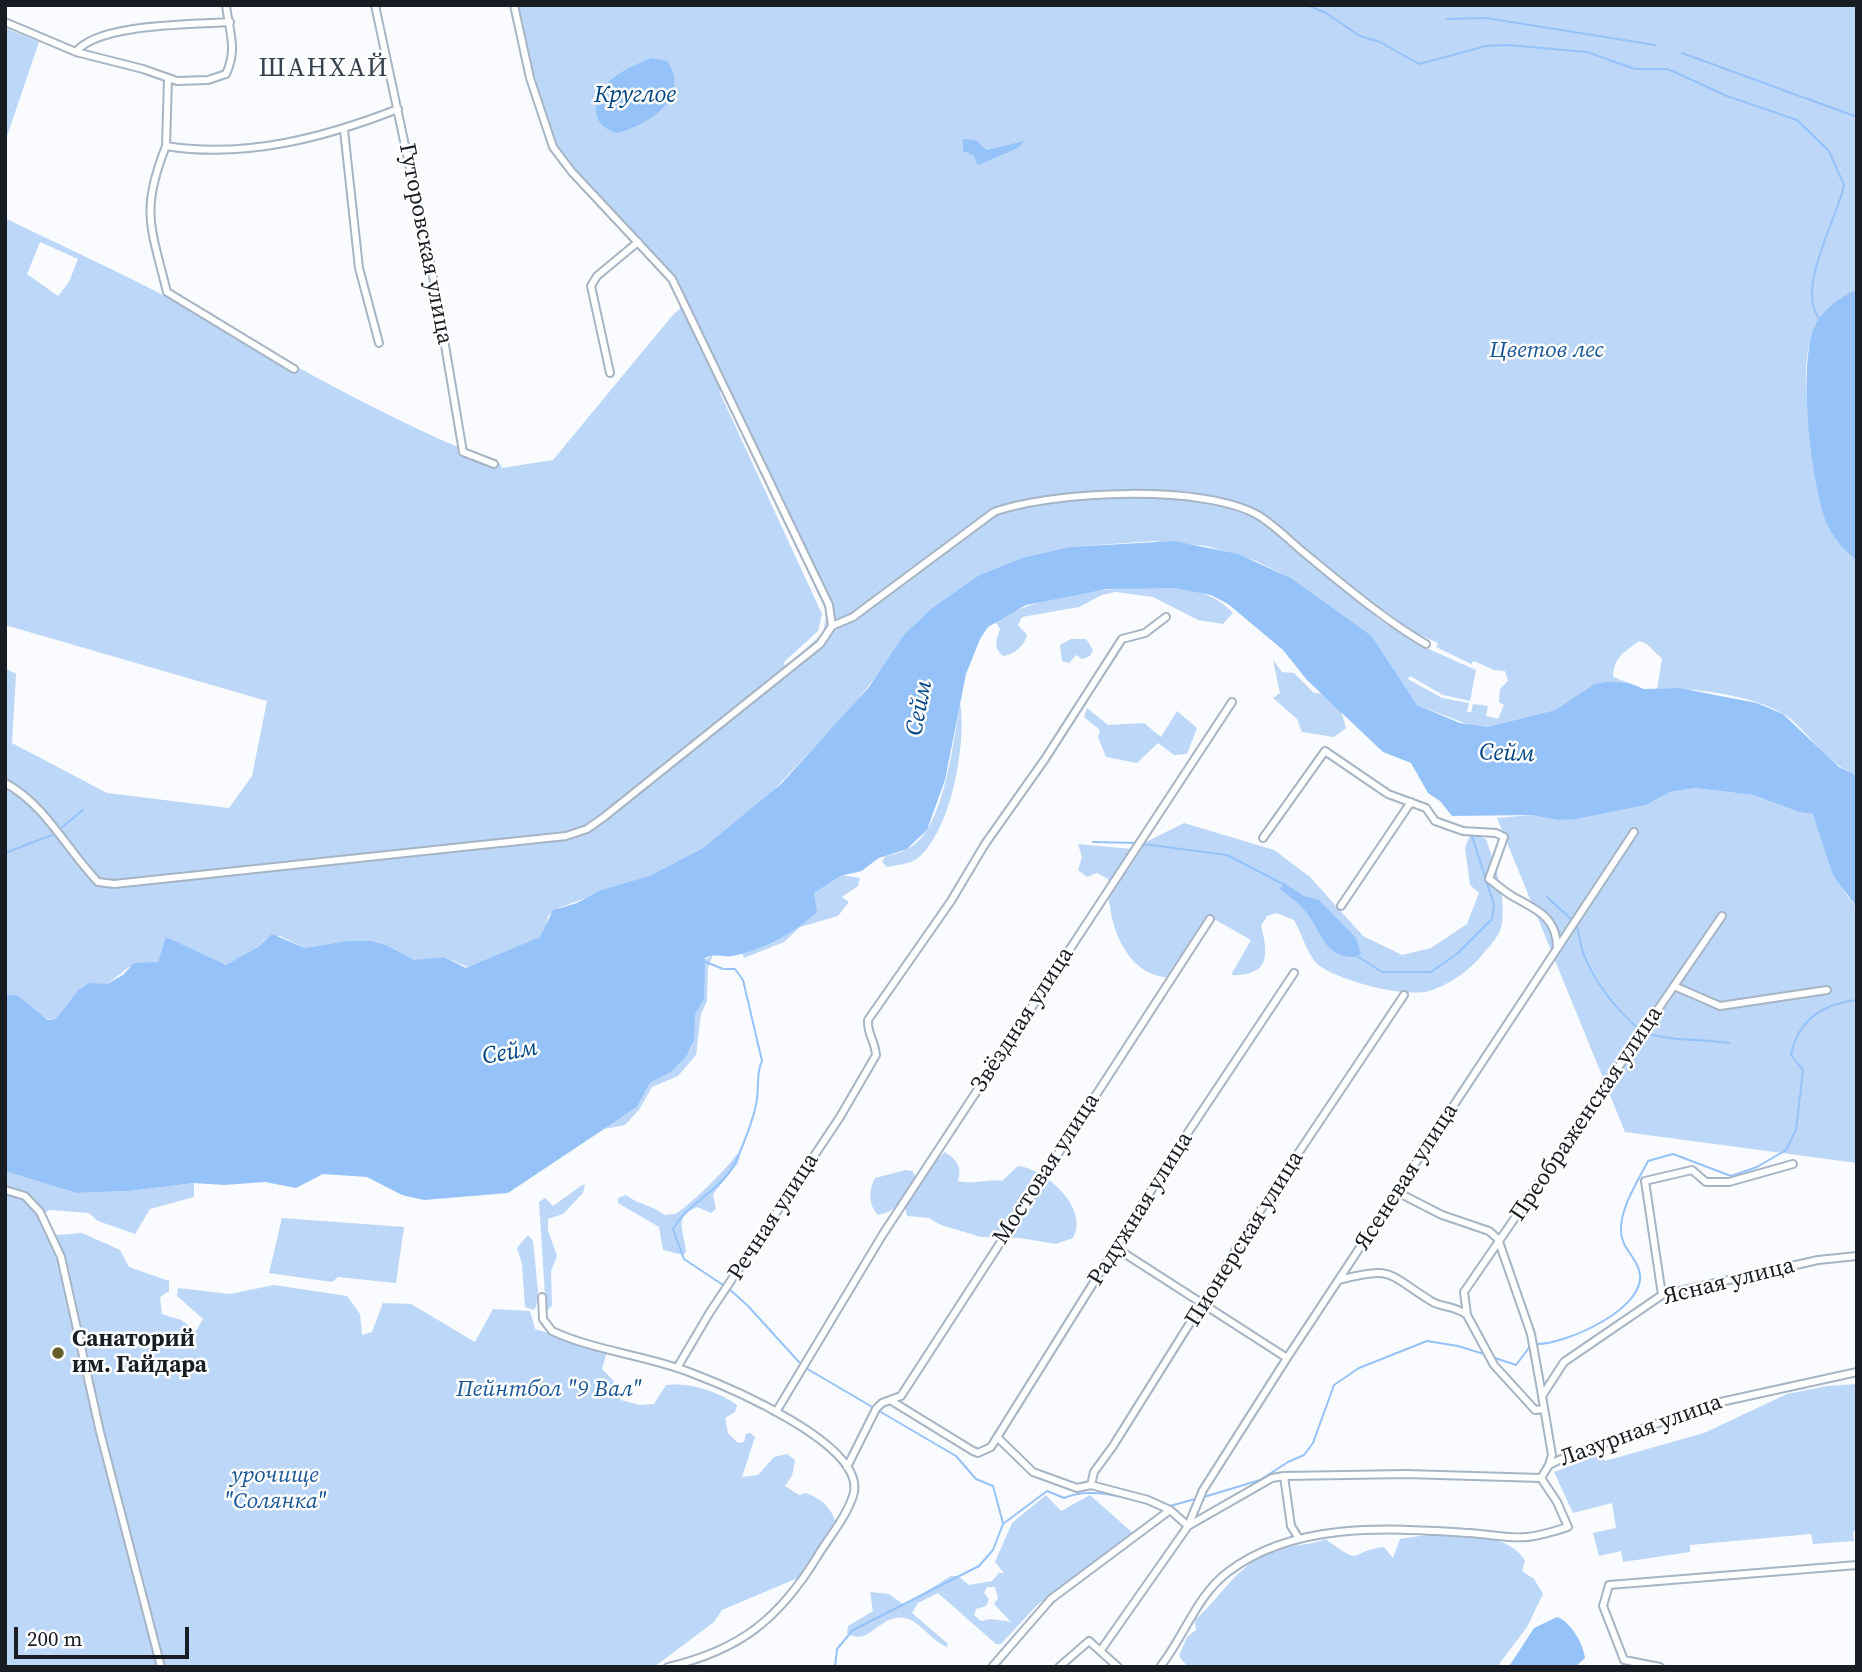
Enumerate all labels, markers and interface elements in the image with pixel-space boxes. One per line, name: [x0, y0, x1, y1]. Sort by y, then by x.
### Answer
district label: ШАНХАЙ: [259, 53, 389, 85]
water label: Круглое: [594, 82, 676, 110]
street label: Гуторовская улица: [392, 141, 458, 347]
park label: Цветов лес: [1490, 337, 1604, 365]
water label: Сейм: [901, 678, 939, 738]
water label: Сейм: [1479, 739, 1535, 769]
street label: Звёздная улица: [966, 942, 1080, 1098]
street label: Преображенская улица: [1505, 1001, 1669, 1227]
water label: Сейм: [480, 1034, 540, 1072]
street label: Мостовая улица: [988, 1088, 1106, 1250]
street label: Ясеневая улица: [1349, 1099, 1465, 1255]
street label: Радужная улица: [1083, 1127, 1199, 1291]
street label: Пионерская улица: [1180, 1146, 1310, 1332]
street label: Речная улица: [723, 1148, 825, 1286]
street label: Ясная улица: [1661, 1252, 1797, 1312]
place label: Санаторий им. Гайдара: [72, 1326, 207, 1380]
marker: Санаторий им. Гайдара: [50, 1345, 66, 1361]
park label: Пейнтбол "9 Вал": [456, 1376, 642, 1404]
street label: Лазурная улица: [1556, 1389, 1726, 1473]
park label: урочище "Солянка": [223, 1462, 327, 1516]
scale bar: [18, 1612, 192, 1656]
text: 200 m: [27, 1624, 82, 1653]

